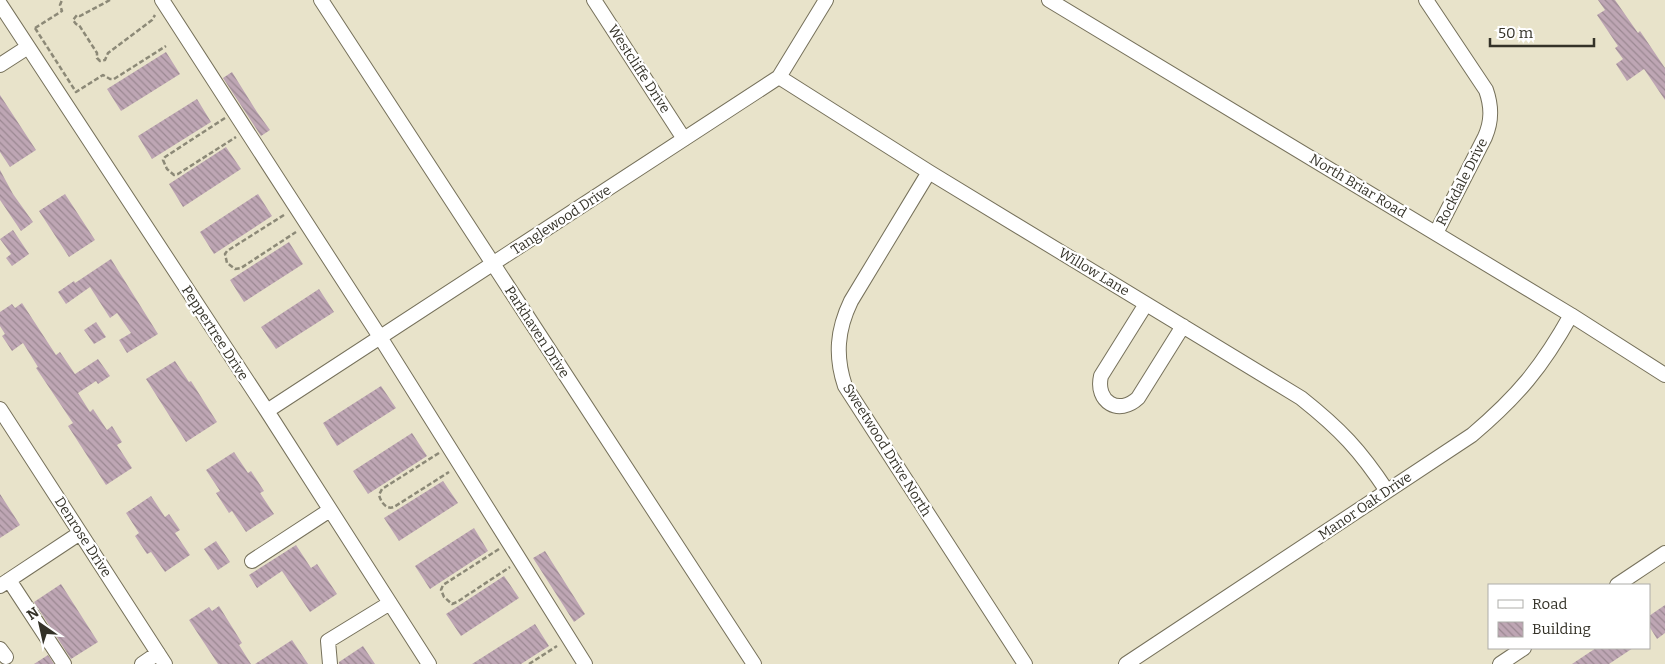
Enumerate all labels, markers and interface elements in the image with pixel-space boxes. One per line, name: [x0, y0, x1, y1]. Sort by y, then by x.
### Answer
scale bar: [1490, 15, 1594, 47]
street label: Westcliffe Drive: [604, 22, 674, 116]
text: 50 m: [1498, 24, 1534, 42]
street label: Rockdale Drive: [1433, 135, 1491, 229]
street label: North Briar Road: [1307, 150, 1409, 222]
street label: Tanglewood Drive: [508, 181, 614, 259]
street label: Willow Lane: [1056, 244, 1132, 300]
street label: Peppertree Drive: [178, 282, 252, 384]
street label: Parkhaven Drive: [501, 283, 573, 381]
street label: Sweetwood Drive North: [839, 381, 935, 520]
street label: Manor Oak Drive: [1315, 469, 1415, 543]
street label: Denrose Drive: [51, 494, 115, 580]
legend: [1488, 584, 1650, 649]
text: Road: [1532, 595, 1567, 613]
north arrow: [15, 599, 65, 649]
text: N: [24, 603, 42, 624]
text: Building: [1532, 620, 1591, 638]

